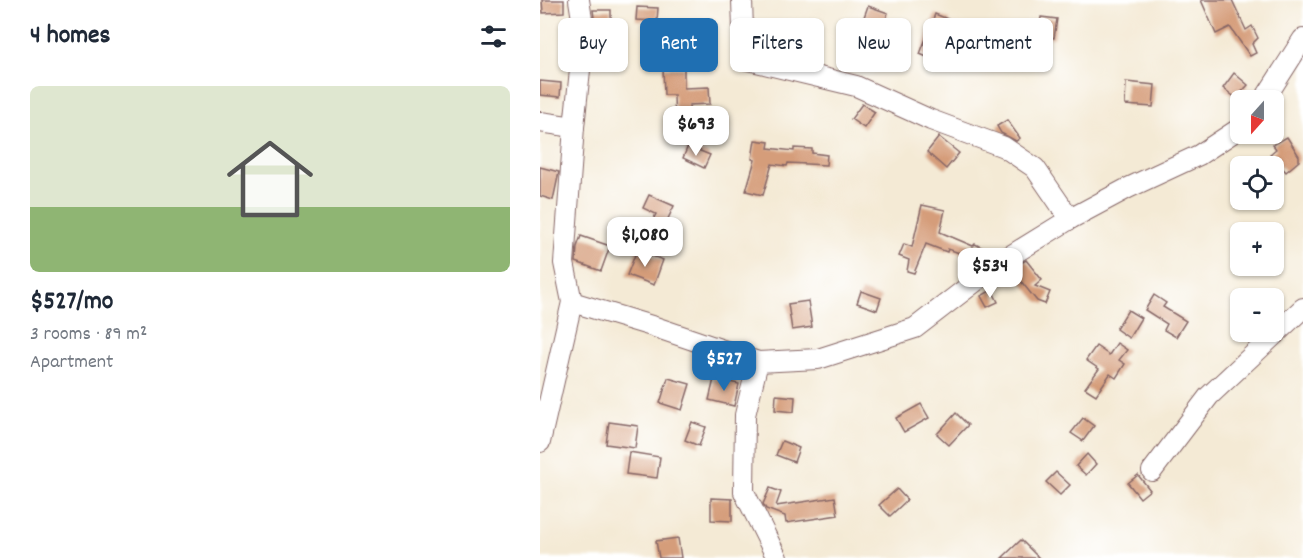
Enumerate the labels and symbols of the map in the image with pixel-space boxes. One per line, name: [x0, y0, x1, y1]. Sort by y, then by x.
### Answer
north arrow: [1230, 90, 1284, 144]
pin: $693: [660, 106, 732, 157]
pin: $1,080: [596, 217, 694, 268]
pin: $534: [954, 248, 1026, 299]
pin: $527: [688, 341, 760, 392]

